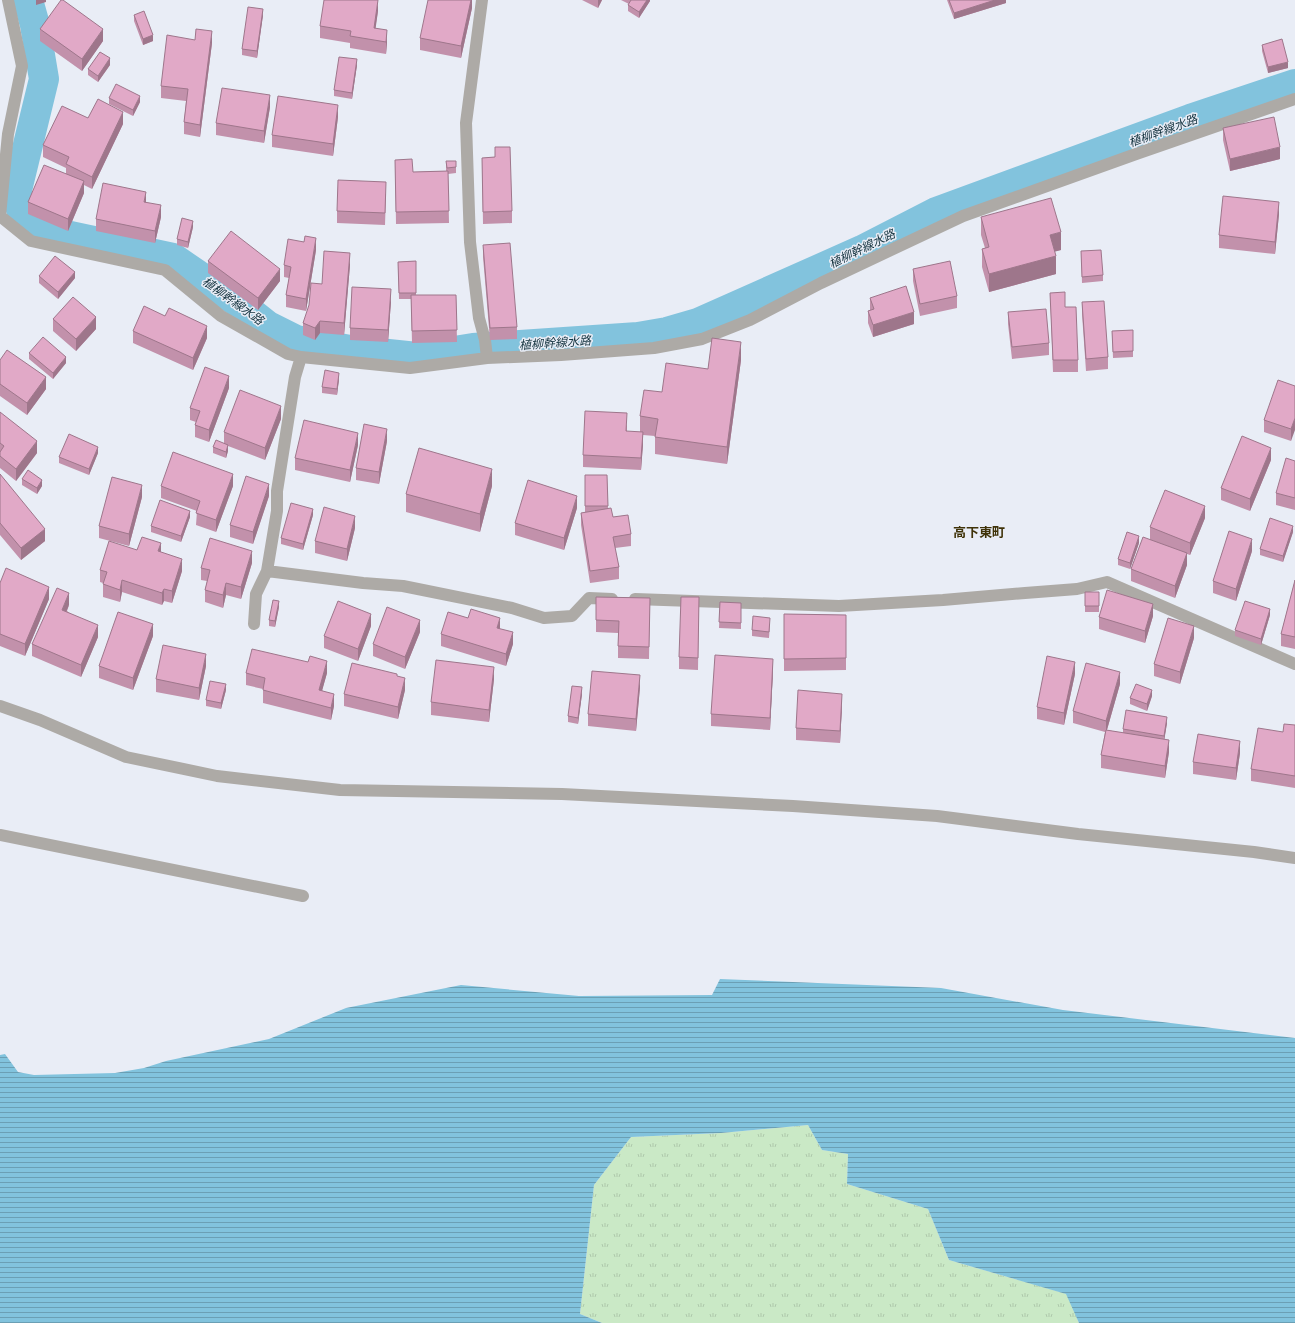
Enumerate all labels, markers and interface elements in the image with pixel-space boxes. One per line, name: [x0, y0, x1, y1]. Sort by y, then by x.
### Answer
water label: 植柳幹線水路: [1126, 111, 1200, 150]
water label: 植柳幹線水路: [826, 226, 898, 271]
water label: 植柳幹線水路: [200, 273, 268, 328]
water label: 植柳幹線水路: [519, 332, 592, 352]
district label: 高下東町: [953, 524, 1005, 540]

